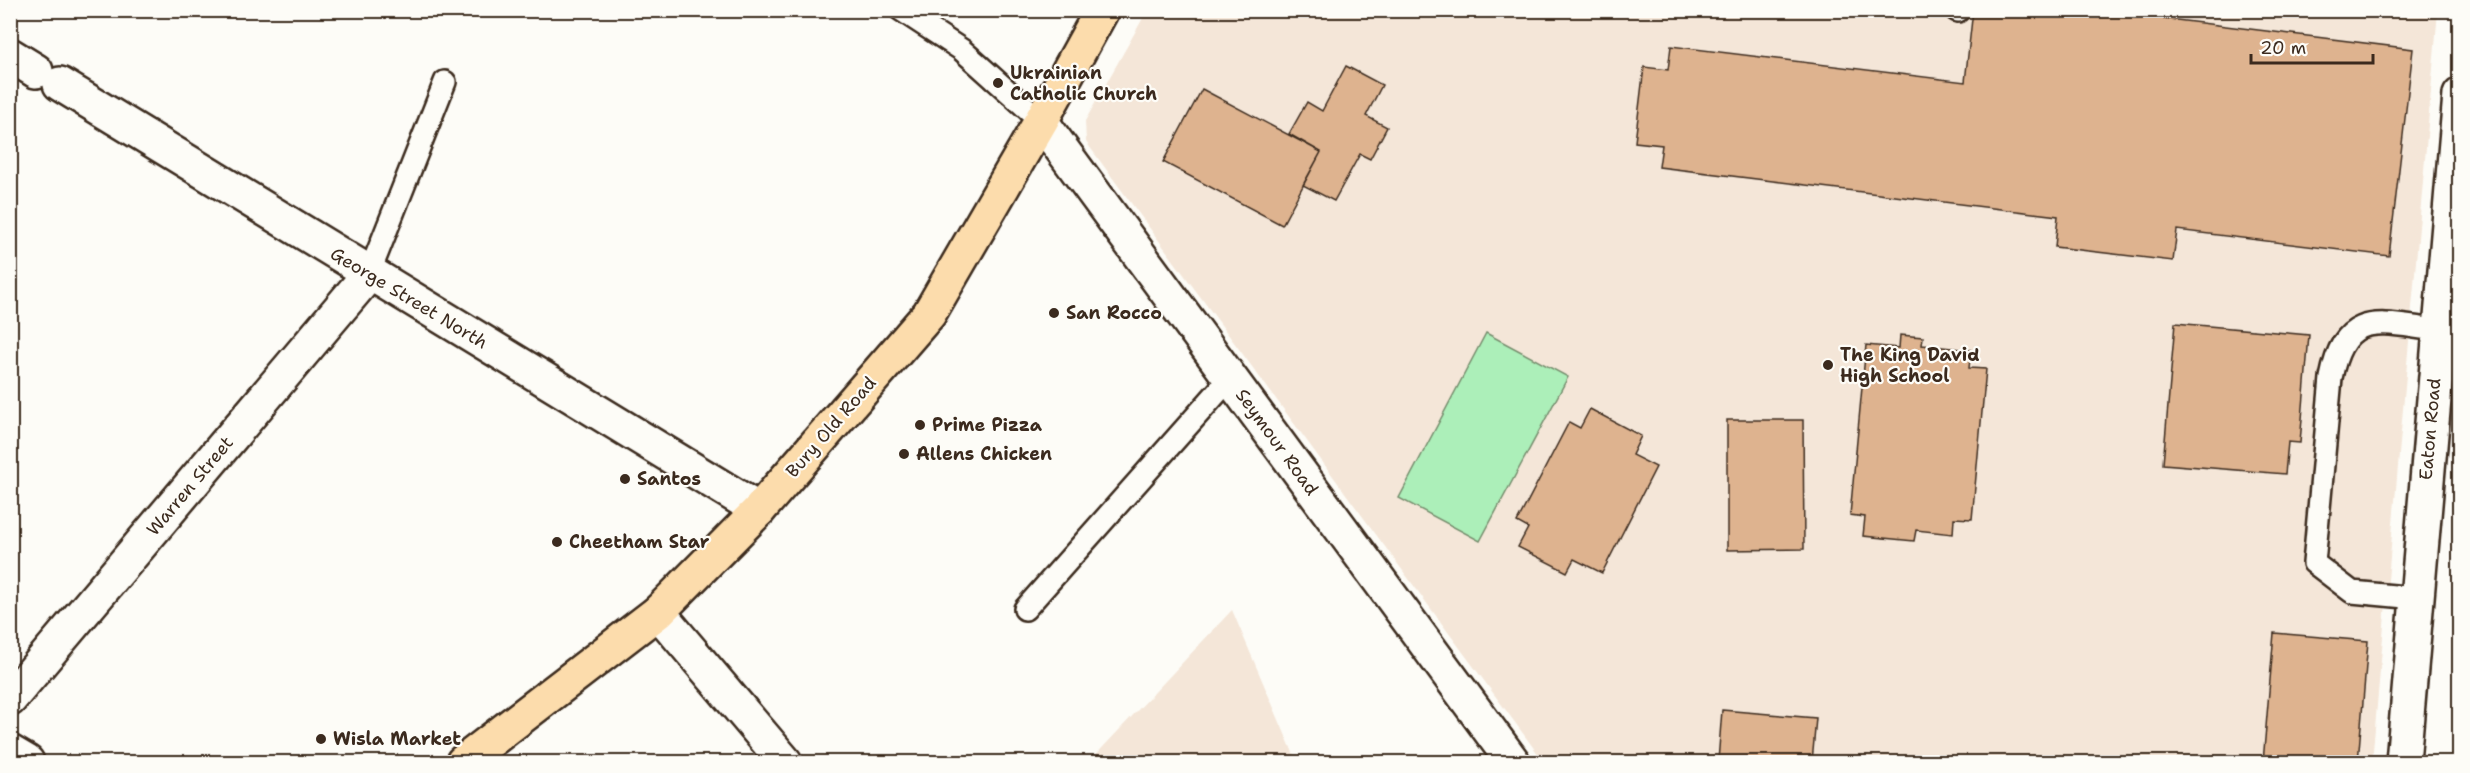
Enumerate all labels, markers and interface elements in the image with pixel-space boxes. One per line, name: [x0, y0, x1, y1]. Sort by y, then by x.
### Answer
scale bar: [2251, 27, 2372, 65]
text: 20 m: [2260, 36, 2306, 60]
place label: Ukrainian Catholic Church: [1010, 61, 1157, 106]
marker: Ukrainian Catholic Church: [991, 76, 1005, 90]
street label: George Street North: [326, 242, 492, 354]
place label: San Rocco: [1066, 301, 1162, 325]
marker: San Rocco: [1047, 306, 1061, 320]
place label: The King David High School: [1840, 343, 1980, 388]
marker: The King David High School: [1821, 358, 1835, 372]
street label: Bury Old Road: [780, 371, 882, 483]
street label: Eaton Road: [2414, 377, 2446, 481]
street label: Seymour Road: [1230, 384, 1324, 500]
place label: Prime Pizza: [932, 413, 1043, 437]
marker: Prime Pizza: [913, 418, 927, 432]
street label: Warren Street: [141, 431, 239, 541]
place label: Allens Chicken: [916, 442, 1052, 466]
marker: Allens Chicken: [897, 447, 911, 461]
place label: Santos: [637, 467, 701, 491]
marker: Santos: [618, 472, 632, 486]
place label: Cheetham Star: [569, 530, 710, 554]
marker: Cheetham Star: [550, 535, 564, 549]
place label: Wisla Market: [333, 727, 461, 751]
marker: Wisla Market: [314, 732, 328, 746]

